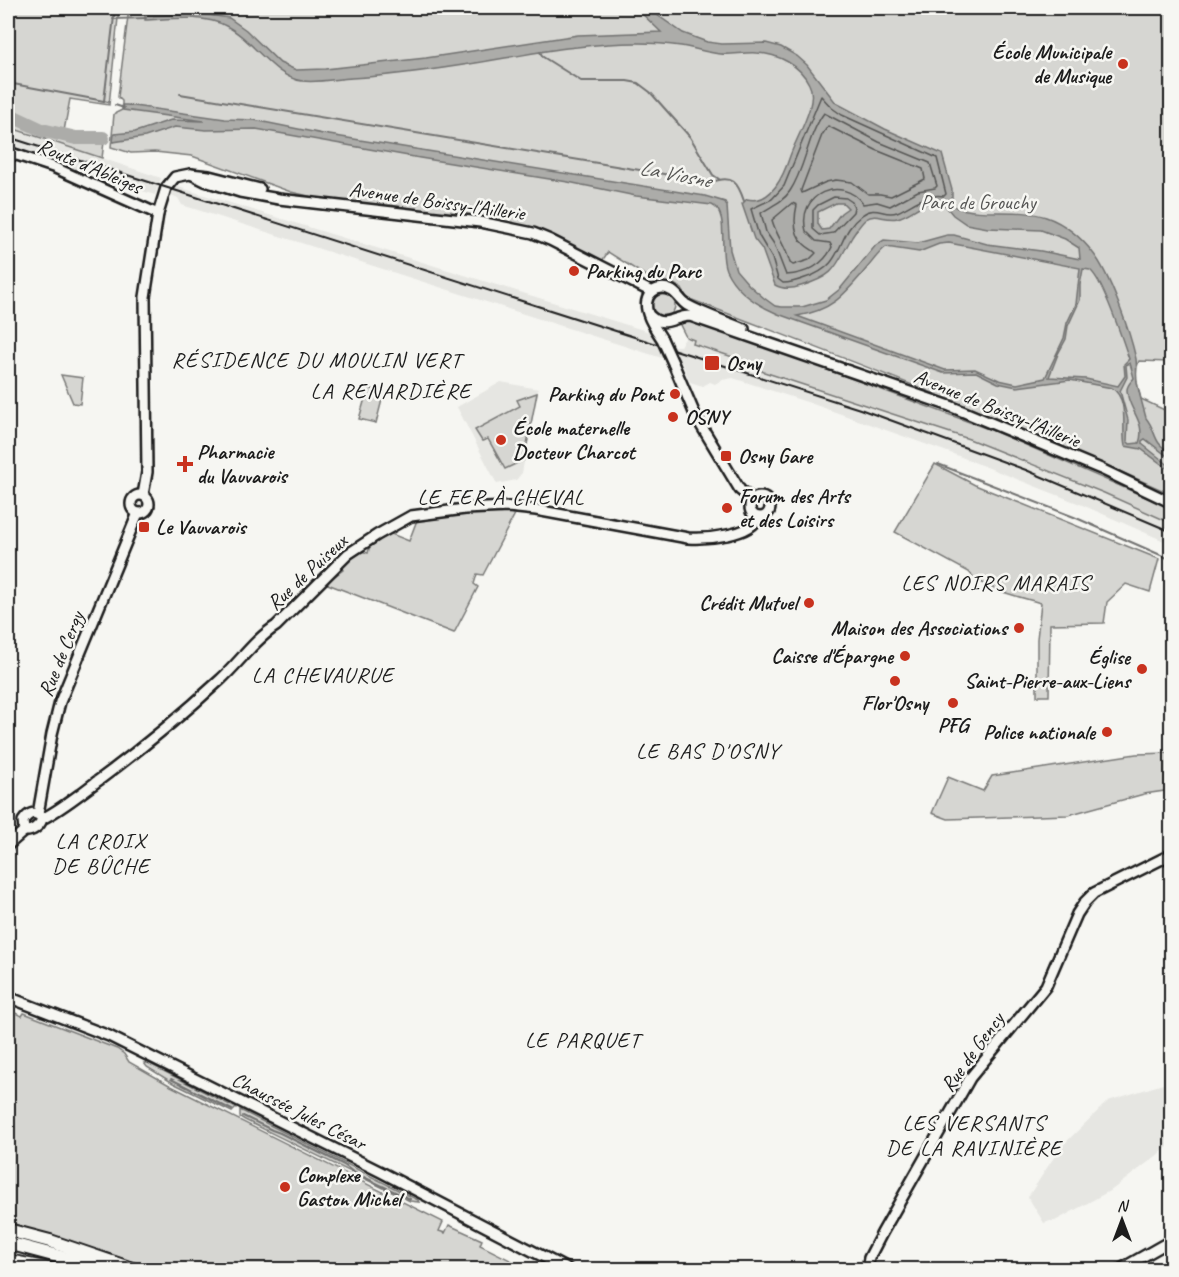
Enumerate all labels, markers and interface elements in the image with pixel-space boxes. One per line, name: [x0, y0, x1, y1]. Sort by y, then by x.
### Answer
place label: École Municipale de Musique: [992, 39, 1113, 89]
marker: École Municipale de Musique: [1116, 57, 1130, 71]
street label: Route d'Ableiges: [34, 132, 148, 200]
water label: La Viosne: [637, 153, 717, 195]
street label: Avenue de Boissy-l'Aillerie: [348, 176, 528, 226]
park label: Parc de Grouchy: [920, 189, 1037, 215]
place label: Parking du Parc: [586, 258, 702, 284]
marker: Parking du Parc: [567, 264, 581, 278]
district label: RÉSIDENCE DU MOULIN VERT: [172, 346, 466, 374]
place label: Osny: [726, 350, 764, 376]
marker: Osny: [703, 354, 721, 372]
street label: Avenue de Boissy-l'Aillerie: [910, 363, 1086, 454]
district label: LA RENARDIÈRE: [311, 377, 473, 405]
place label: Parking du Pont: [548, 381, 665, 407]
marker: Parking du Pont: [668, 387, 682, 401]
place label: OSNY: [685, 404, 732, 430]
marker: OSNY: [666, 410, 680, 424]
place label: École maternelle Docteur Charcot: [513, 415, 637, 465]
marker: École maternelle Docteur Charcot: [494, 433, 508, 447]
place label: Pharmacie du Vauvarois: [197, 439, 289, 489]
place label: Osny Gare: [738, 443, 814, 469]
marker: Osny Gare: [719, 449, 733, 463]
marker: Pharmacie du Vauvarois: [178, 457, 192, 471]
district label: LE FER À CHEVAL: [417, 483, 585, 511]
place label: Forum des Arts et des Loisirs: [739, 483, 852, 533]
marker: Forum des Arts et des Loisirs: [720, 501, 734, 515]
place label: Le Vauvarois: [156, 514, 248, 540]
marker: Le Vauvarois: [137, 520, 151, 534]
street label: Rue de Puiseux: [261, 527, 354, 616]
district label: LES NOIRS MARAIS: [901, 569, 1093, 597]
place label: Crédit Mutuel: [699, 590, 801, 616]
marker: Crédit Mutuel: [802, 596, 816, 610]
street label: Rue de Cergy: [32, 606, 90, 700]
place label: Maison des Associations: [831, 615, 1010, 641]
marker: Maison des Associations: [1012, 621, 1026, 635]
place label: Caisse d'Épargne: [771, 643, 895, 669]
place label: Église Saint-Pierre-aux-Liens: [964, 644, 1133, 694]
marker: Caisse d'Épargne: [898, 649, 912, 663]
district label: LA CHEVAURUE: [252, 661, 396, 689]
marker: Église Saint-Pierre-aux-Liens: [1135, 662, 1149, 676]
marker: Flor'Osny: [888, 674, 902, 688]
place label: Flor'Osny: [862, 690, 931, 716]
marker: PFG: [946, 696, 960, 710]
place label: PFG: [938, 712, 972, 738]
place label: Police nationale: [983, 719, 1097, 745]
marker: Police nationale: [1100, 725, 1114, 739]
district label: LE BAS D'OSNY: [636, 737, 782, 765]
district label: LA CROIX DE BÛCHE: [52, 827, 152, 880]
street label: Rue de Gency: [934, 1006, 1011, 1097]
district label: LE PARQUET: [525, 1026, 645, 1054]
street label: Chaussée Jules César: [227, 1066, 372, 1157]
district label: LES VERSANTS DE LA RAVINIÈRE: [886, 1109, 1064, 1162]
place label: Complexe Gaston Michel: [297, 1162, 405, 1212]
marker: Complexe Gaston Michel: [278, 1180, 292, 1194]
north arrow: [1092, 1190, 1152, 1250]
text: N: [1117, 1196, 1130, 1216]

